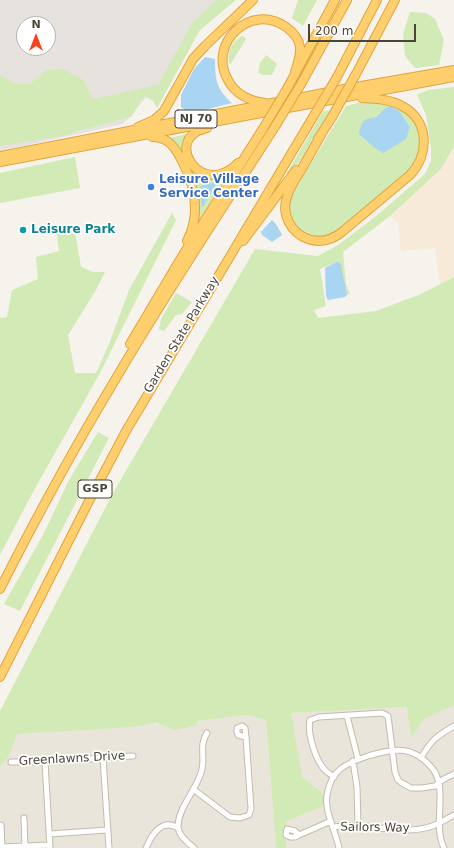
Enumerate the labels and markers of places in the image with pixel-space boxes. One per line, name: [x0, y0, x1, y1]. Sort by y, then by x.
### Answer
place label: Leisure Village Service Center: [159, 173, 259, 201]
marker: Leisure Village Service Center: [146, 182, 156, 192]
place label: Leisure Park: [31, 223, 115, 237]
marker: Leisure Park: [18, 225, 28, 235]

